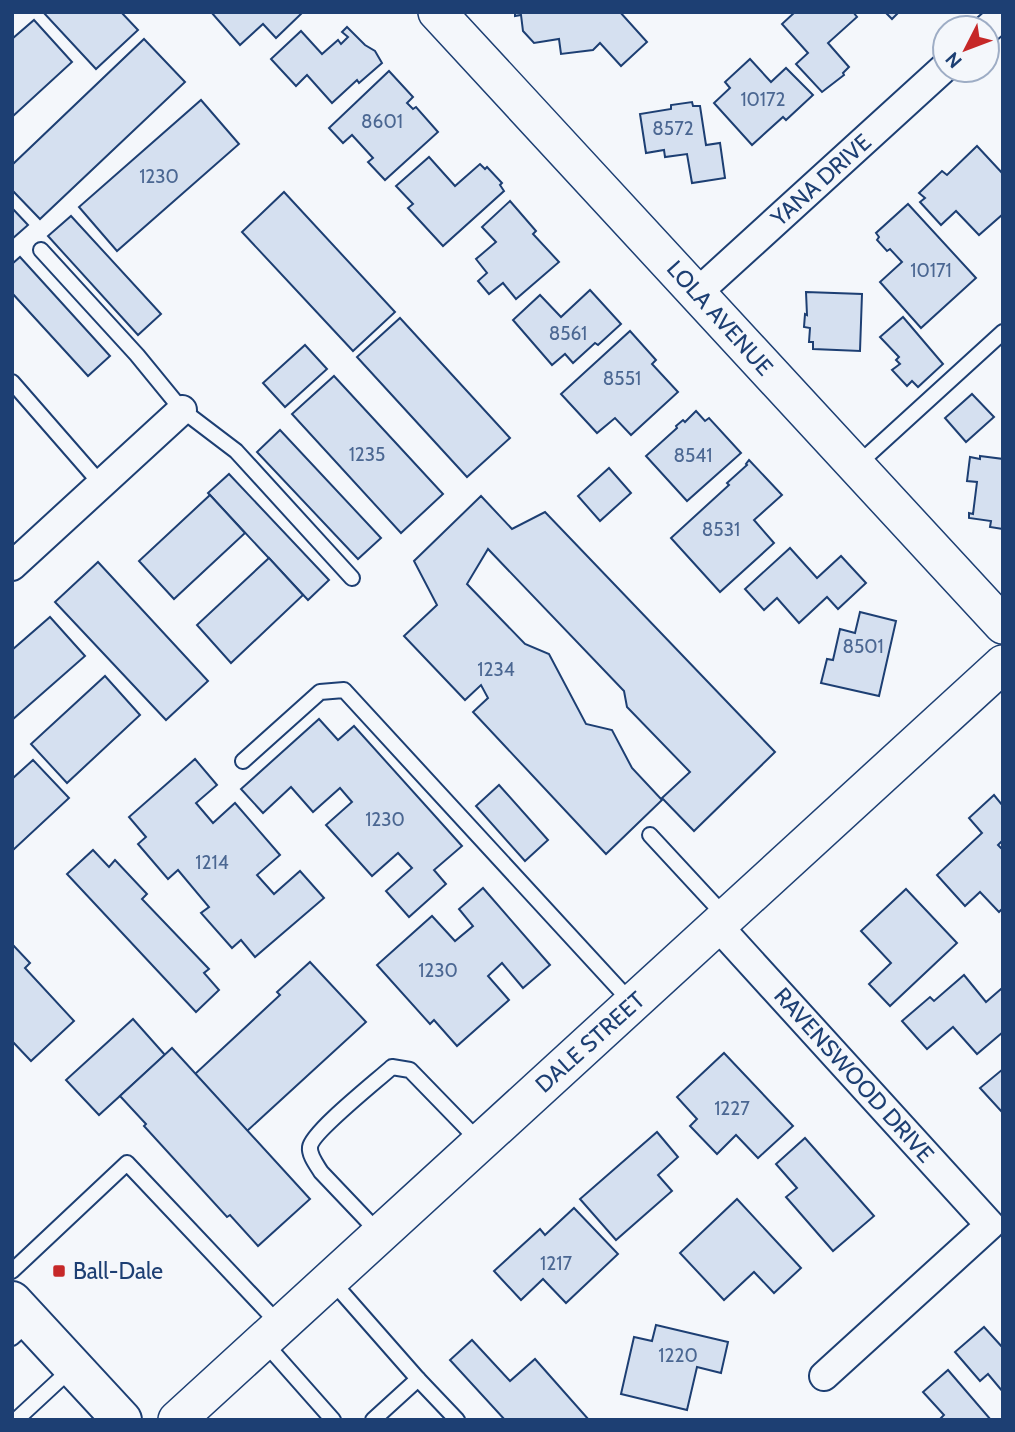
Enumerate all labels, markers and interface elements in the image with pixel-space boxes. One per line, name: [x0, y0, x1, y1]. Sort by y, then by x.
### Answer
north arrow: [931, 14, 1001, 84]
text: N: [941, 47, 967, 73]
house number: 10172: [740, 88, 786, 111]
house number: 8601: [361, 110, 403, 133]
house number: 8572: [652, 117, 694, 140]
street label: YANA DRIVE: [765, 128, 877, 233]
house number: 1230: [139, 165, 179, 188]
street label: LOLA AVENUE: [661, 255, 779, 381]
house number: 10171: [910, 259, 952, 282]
house number: 8561: [549, 322, 587, 345]
house number: 8551: [603, 367, 641, 390]
house number: 1235: [349, 443, 385, 466]
house number: 8541: [674, 444, 712, 467]
house number: 8531: [702, 518, 740, 541]
house number: 8501: [842, 635, 884, 658]
house number: 1234: [477, 658, 515, 681]
house number: 1230: [365, 808, 405, 831]
house number: 1214: [195, 851, 229, 874]
house number: 1230: [418, 959, 458, 982]
street label: RAVENSWOOD DRIVE: [768, 982, 940, 1168]
street label: DALE STREET: [530, 986, 650, 1098]
house number: 1227: [714, 1097, 750, 1120]
house number: 1217: [540, 1252, 572, 1275]
place label: Ball-Dale: [73, 1257, 163, 1285]
marker: Ball-Dale: [51, 1263, 67, 1279]
house number: 1220: [658, 1344, 698, 1367]

